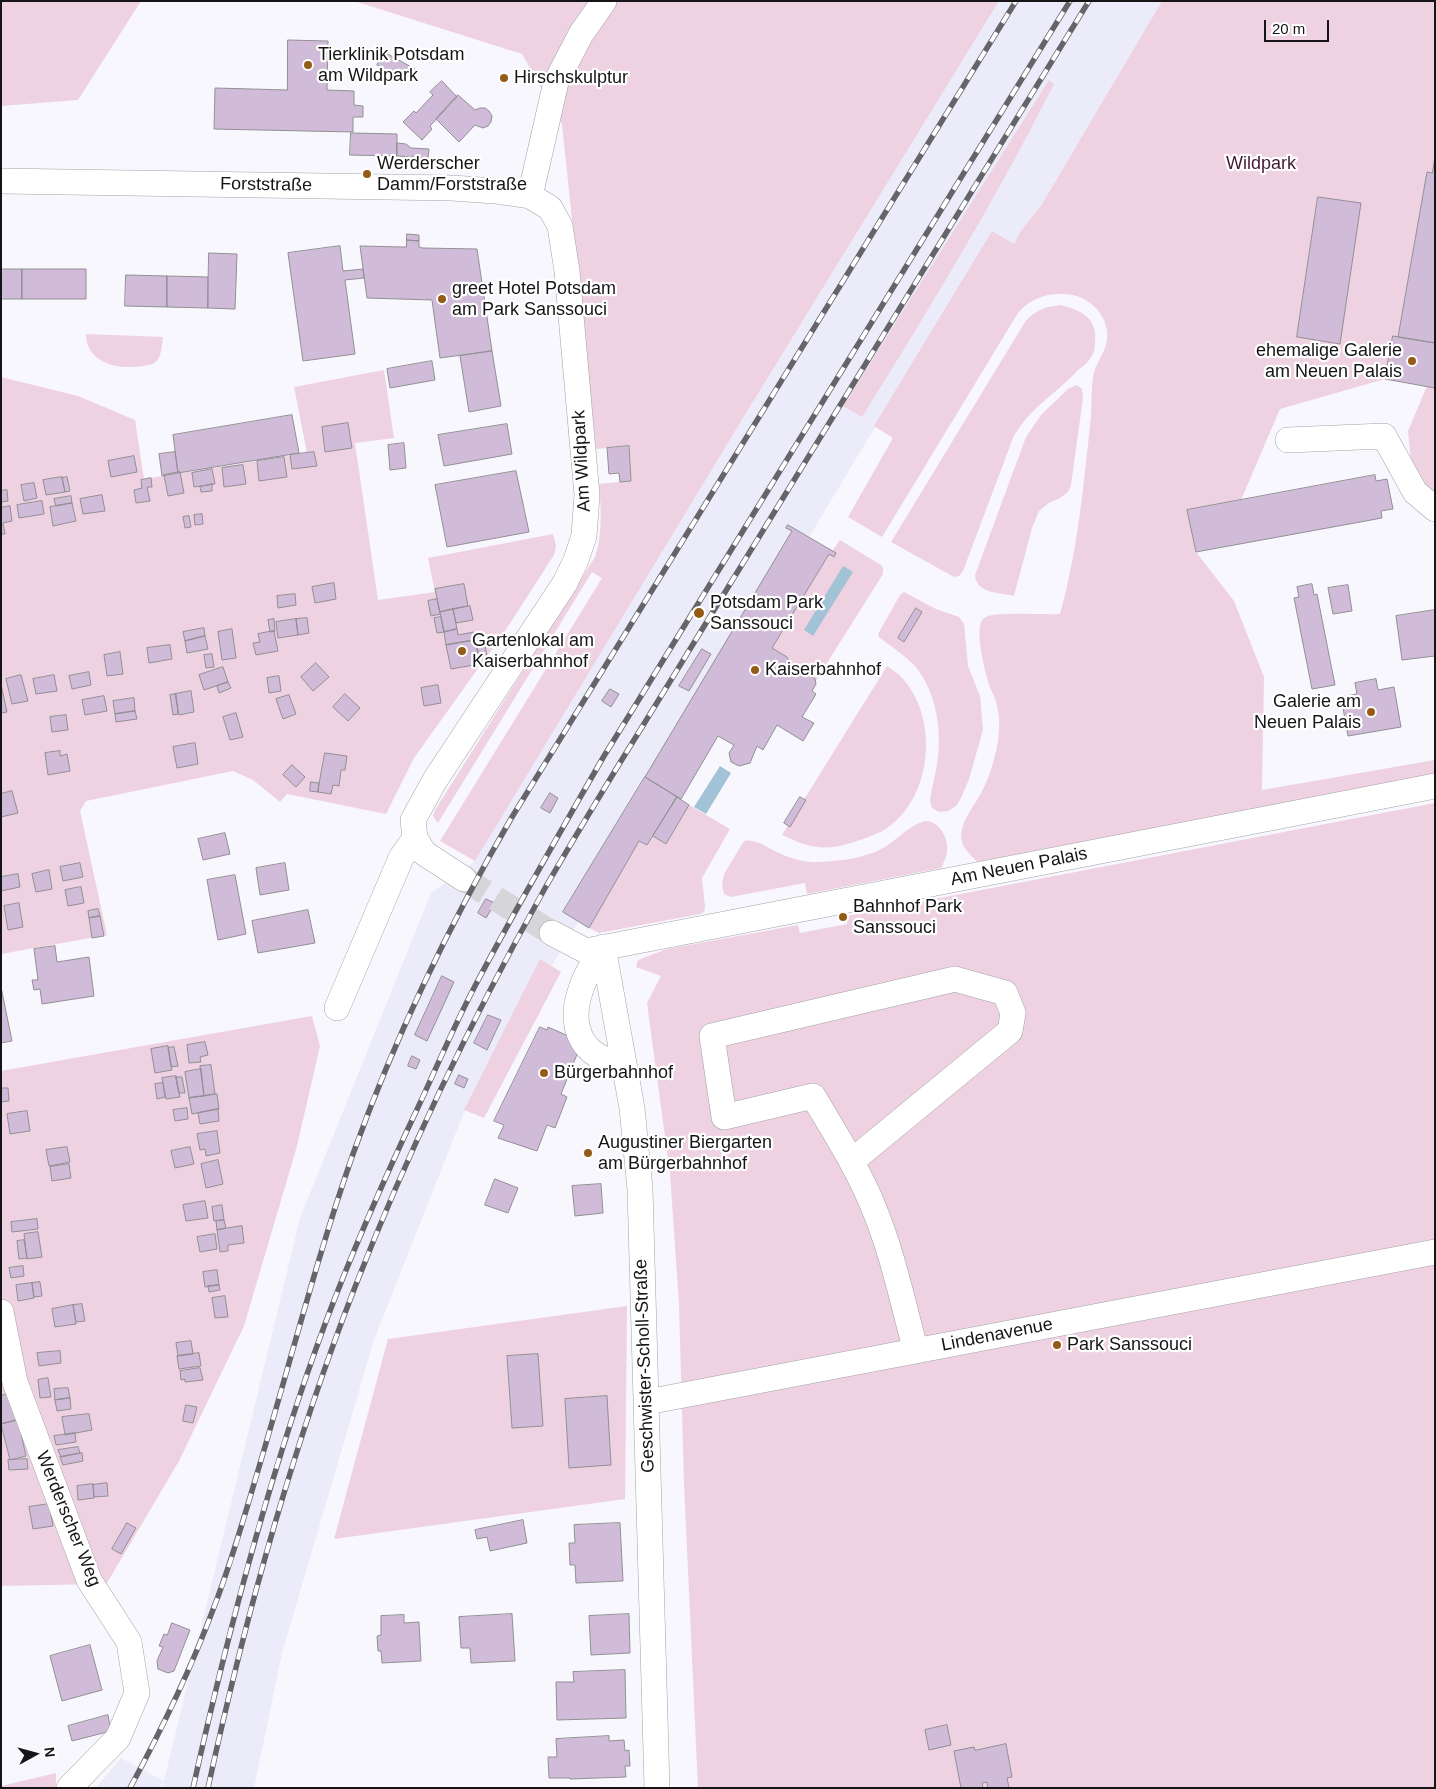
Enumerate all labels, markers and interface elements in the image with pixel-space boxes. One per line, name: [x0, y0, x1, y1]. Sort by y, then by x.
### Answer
scale bar: [1266, 10, 1331, 42]
text: 20 m: [1272, 20, 1305, 37]
place label: Tierklinik Potsdam am Wildpark: [318, 44, 464, 86]
marker: Tierklinik Potsdam am Wildpark: [302, 59, 314, 71]
place label: Hirschskulptur: [514, 67, 628, 89]
marker: Hirschskulptur: [498, 72, 510, 84]
place label: Werderscher Damm/Forststraße: [377, 153, 527, 195]
park label: Wildpark: [1226, 153, 1296, 175]
marker: Werderscher Damm/Forststraße: [361, 168, 373, 180]
street label: Forststraße: [220, 173, 312, 197]
place label: greet Hotel Potsdam am Park Sanssouci: [452, 278, 616, 320]
marker: greet Hotel Potsdam am Park Sanssouci: [436, 293, 448, 305]
place label: ehemalige Galerie am Neuen Palais: [1256, 340, 1402, 382]
marker: ehemalige Galerie am Neuen Palais: [1406, 355, 1418, 367]
street label: Am Wildpark: [569, 409, 595, 513]
place label: Potsdam Park Sanssouci: [710, 592, 823, 634]
marker: Potsdam Park Sanssouci: [692, 606, 706, 620]
place label: Gartenlokal am Kaiserbahnhof: [472, 630, 594, 672]
marker: Gartenlokal am Kaiserbahnhof: [456, 645, 468, 657]
place label: Kaiserbahnhof: [765, 659, 881, 681]
marker: Kaiserbahnhof: [749, 664, 761, 676]
place label: Galerie am Neuen Palais: [1254, 691, 1361, 734]
marker: Galerie am Neuen Palais: [1365, 706, 1377, 718]
street label: Am Neuen Palais: [949, 843, 1089, 891]
place label: Bahnhof Park Sanssouci: [853, 896, 962, 939]
marker: Bahnhof Park Sanssouci: [837, 911, 849, 923]
place label: Bürgerbahnhof: [554, 1062, 673, 1084]
marker: Bürgerbahnhof: [538, 1067, 550, 1079]
place label: Augustiner Biergarten am Bürgerbahnhof: [598, 1132, 772, 1174]
marker: Augustiner Biergarten am Bürgerbahnhof: [582, 1147, 594, 1159]
street label: Geschwister-Scholl-Straße: [630, 1259, 660, 1473]
street label: Lindenavenue: [939, 1314, 1055, 1356]
place label: Park Sanssouci: [1067, 1334, 1192, 1356]
marker: Park Sanssouci: [1051, 1339, 1063, 1351]
street label: Werderscher Weg: [31, 1448, 105, 1590]
north arrow: [10, 1729, 60, 1779]
text: N: [41, 1746, 58, 1758]

